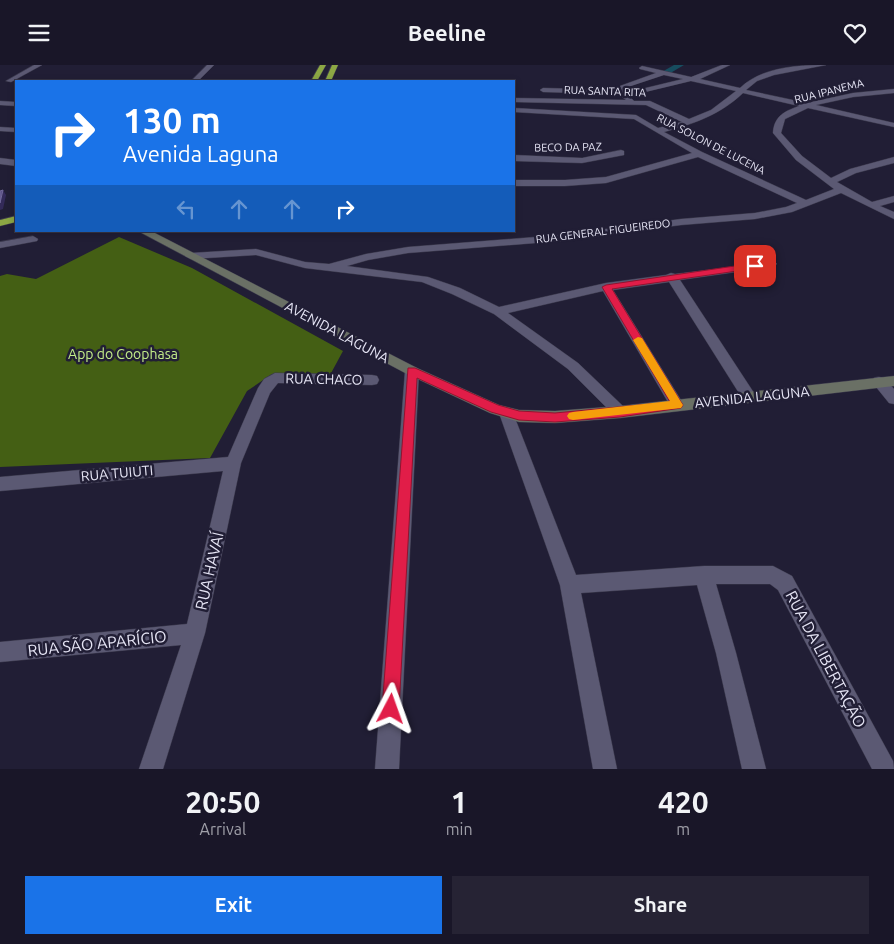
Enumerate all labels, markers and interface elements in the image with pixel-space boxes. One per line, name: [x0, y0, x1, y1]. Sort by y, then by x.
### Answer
icon: menu: [25, 19, 53, 47]
icon: heart: [841, 19, 869, 47]
text: Beeline: [408, 20, 486, 45]
street label: RUA IPANEMA: [793, 76, 866, 105]
street label: RUA SANTA RITA: [564, 84, 647, 98]
icon: right: [40, 100, 105, 165]
text: 130 m: [123, 100, 221, 140]
street label: RUA SOLON DE LUCENA: [655, 111, 768, 177]
street label: BECO DA PAZ: [534, 140, 602, 154]
text: Avenida Laguna: [123, 141, 279, 166]
icon: left: [172, 195, 200, 223]
icon: ahead: [225, 195, 253, 223]
icon: ahead: [278, 195, 306, 223]
icon: right: [331, 195, 359, 223]
street label: RUA GENERAL FIGUEIREDO: [535, 217, 671, 245]
pin: [734, 245, 776, 287]
icon: arrive: [741, 252, 769, 280]
street label: AVENIDA LAGUNA: [282, 298, 392, 366]
park label: App do Coophasa: [68, 346, 178, 362]
street label: RUA CHACO: [285, 370, 363, 388]
street label: AVENIDA LAGUNA: [694, 383, 810, 411]
street label: RUA TUIUTI: [80, 462, 154, 484]
street label: RUA HAVAÍ: [189, 529, 227, 612]
street label: RUA DA LIBERTAÇÃO: [782, 587, 871, 731]
street label: RUA SÃO APARÍCIO: [26, 625, 167, 659]
position arrow: [364, 682, 416, 734]
text: 20:50: [185, 785, 260, 819]
text: 1: [451, 785, 468, 819]
text: 420: [658, 785, 709, 819]
text: Arrival: [200, 820, 246, 838]
text: min: [446, 820, 473, 838]
text: m: [676, 820, 690, 838]
button: Exit: [25, 876, 442, 934]
button: Share: [452, 876, 869, 934]

